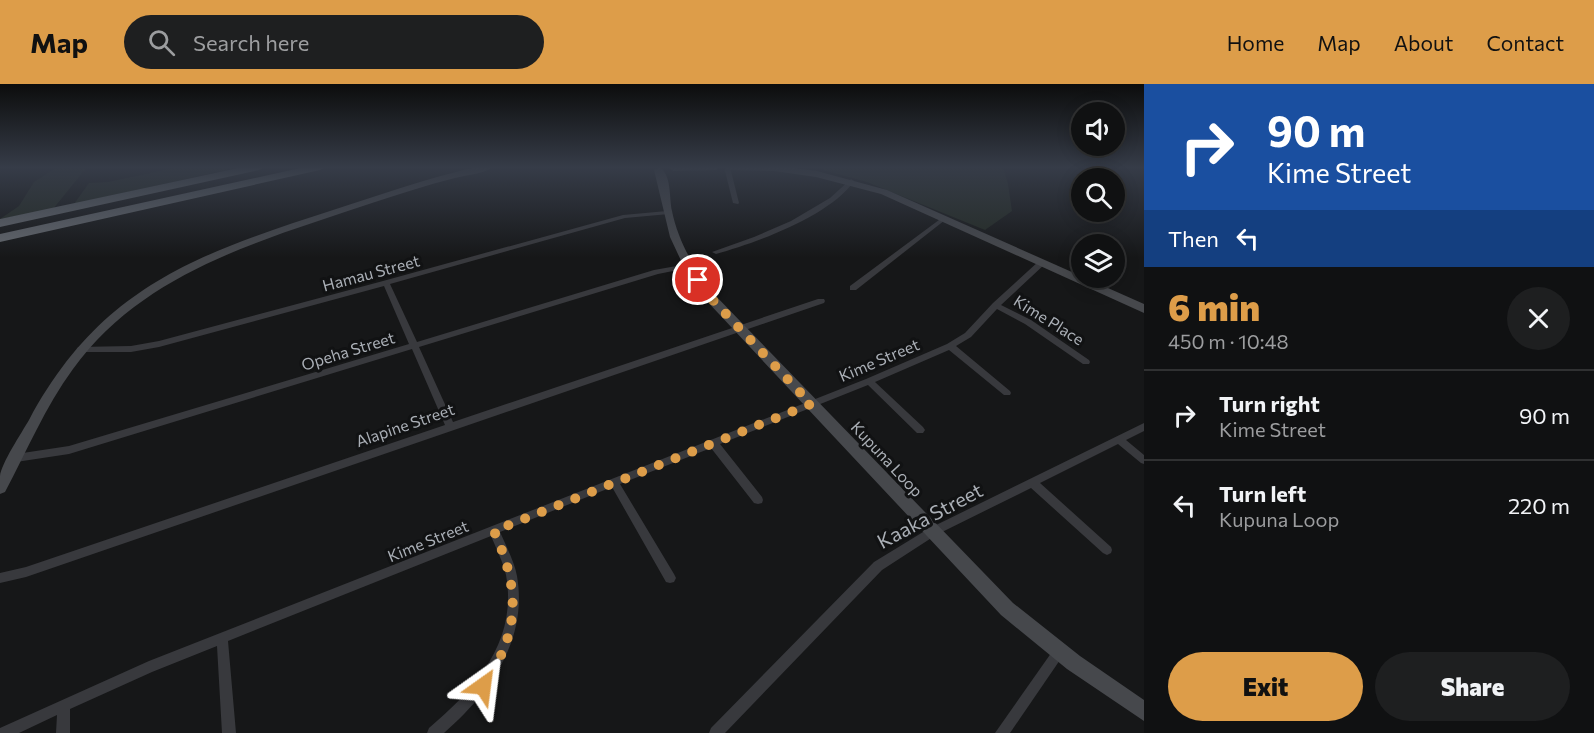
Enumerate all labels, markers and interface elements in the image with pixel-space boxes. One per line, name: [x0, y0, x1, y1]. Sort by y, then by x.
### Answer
search box: [124, 15, 544, 69]
text: Map: [30, 25, 88, 59]
icon: search: [145, 26, 178, 59]
text: Search here: [193, 29, 309, 56]
text: Home: [1227, 30, 1284, 55]
text: Map: [1317, 30, 1361, 55]
text: About: [1394, 30, 1453, 55]
text: Contact: [1486, 30, 1564, 55]
map controls: [1071, 102, 1125, 288]
button: sound: [1071, 102, 1125, 156]
text: 90 m: [1267, 104, 1366, 156]
icon: right: [1168, 108, 1246, 186]
text: Kime Street: [1267, 156, 1411, 189]
button: search: [1071, 168, 1125, 222]
icon: left: [1231, 222, 1264, 255]
text: Then: [1168, 225, 1219, 252]
button: layers: [1071, 234, 1125, 288]
street label: Hamau Street: [320, 250, 422, 295]
pin: [672, 254, 723, 305]
icon: arrive: [681, 263, 714, 296]
text: 6 min: [1168, 284, 1260, 328]
button: close: [1507, 287, 1570, 350]
street label: Kime Place: [1011, 291, 1088, 349]
street label: Opeha Street: [299, 327, 397, 374]
text: 450 m · 10:48: [1168, 329, 1289, 353]
street label: Kime Street: [836, 334, 922, 385]
text: Turn right: [1219, 390, 1320, 417]
street label: Alapine Street: [353, 399, 457, 450]
icon: right: [1168, 399, 1201, 432]
text: 90 m: [1519, 402, 1570, 429]
street label: Kupuna Loop: [848, 417, 927, 500]
text: Kime Street: [1219, 417, 1326, 441]
street label: Kaaka Street: [873, 477, 986, 553]
text: Turn left: [1219, 480, 1306, 507]
icon: left: [1168, 489, 1201, 522]
text: 220 m: [1508, 492, 1570, 519]
text: Kupuna Loop: [1219, 507, 1339, 531]
street label: Kime Street: [385, 516, 471, 565]
button: Exit: [1168, 652, 1363, 721]
button: Share: [1375, 652, 1570, 721]
position arrow: [451, 654, 515, 718]

